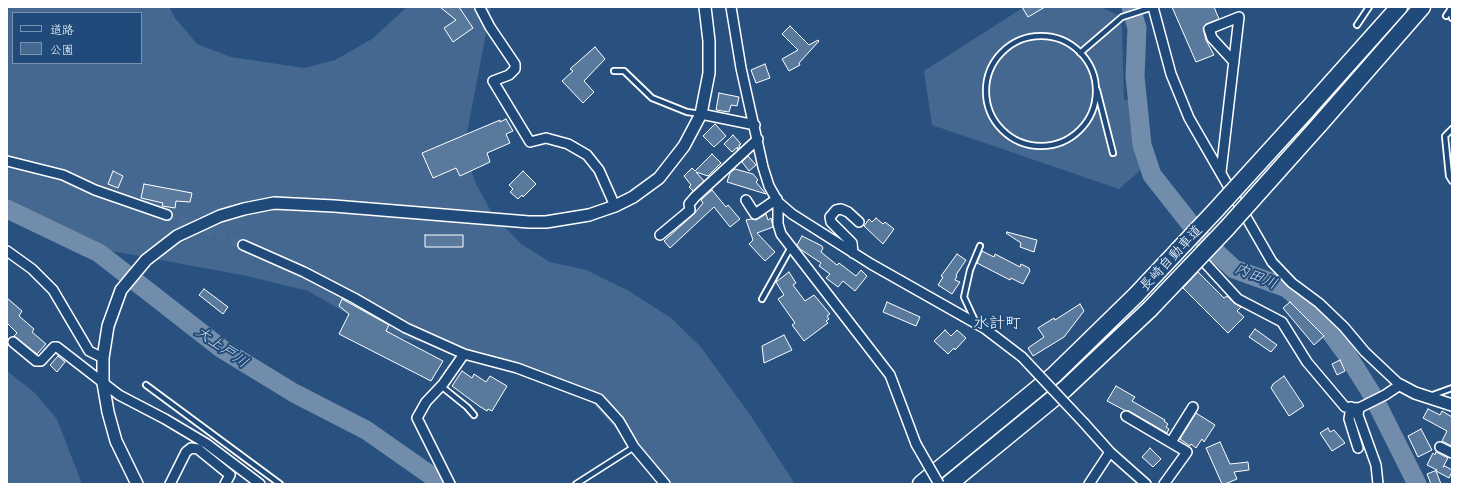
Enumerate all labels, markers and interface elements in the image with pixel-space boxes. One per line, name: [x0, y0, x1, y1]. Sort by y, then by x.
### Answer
legend: [12, 12, 142, 64]
text: 道路: [50, 21, 74, 37]
text: 公園: [50, 41, 74, 57]
street label: 長崎自動車道: [1136, 222, 1206, 294]
water label: 内田川: [1232, 259, 1280, 293]
district label: 水計町: [973, 313, 1021, 333]
water label: 大上戸川: [192, 322, 252, 372]

